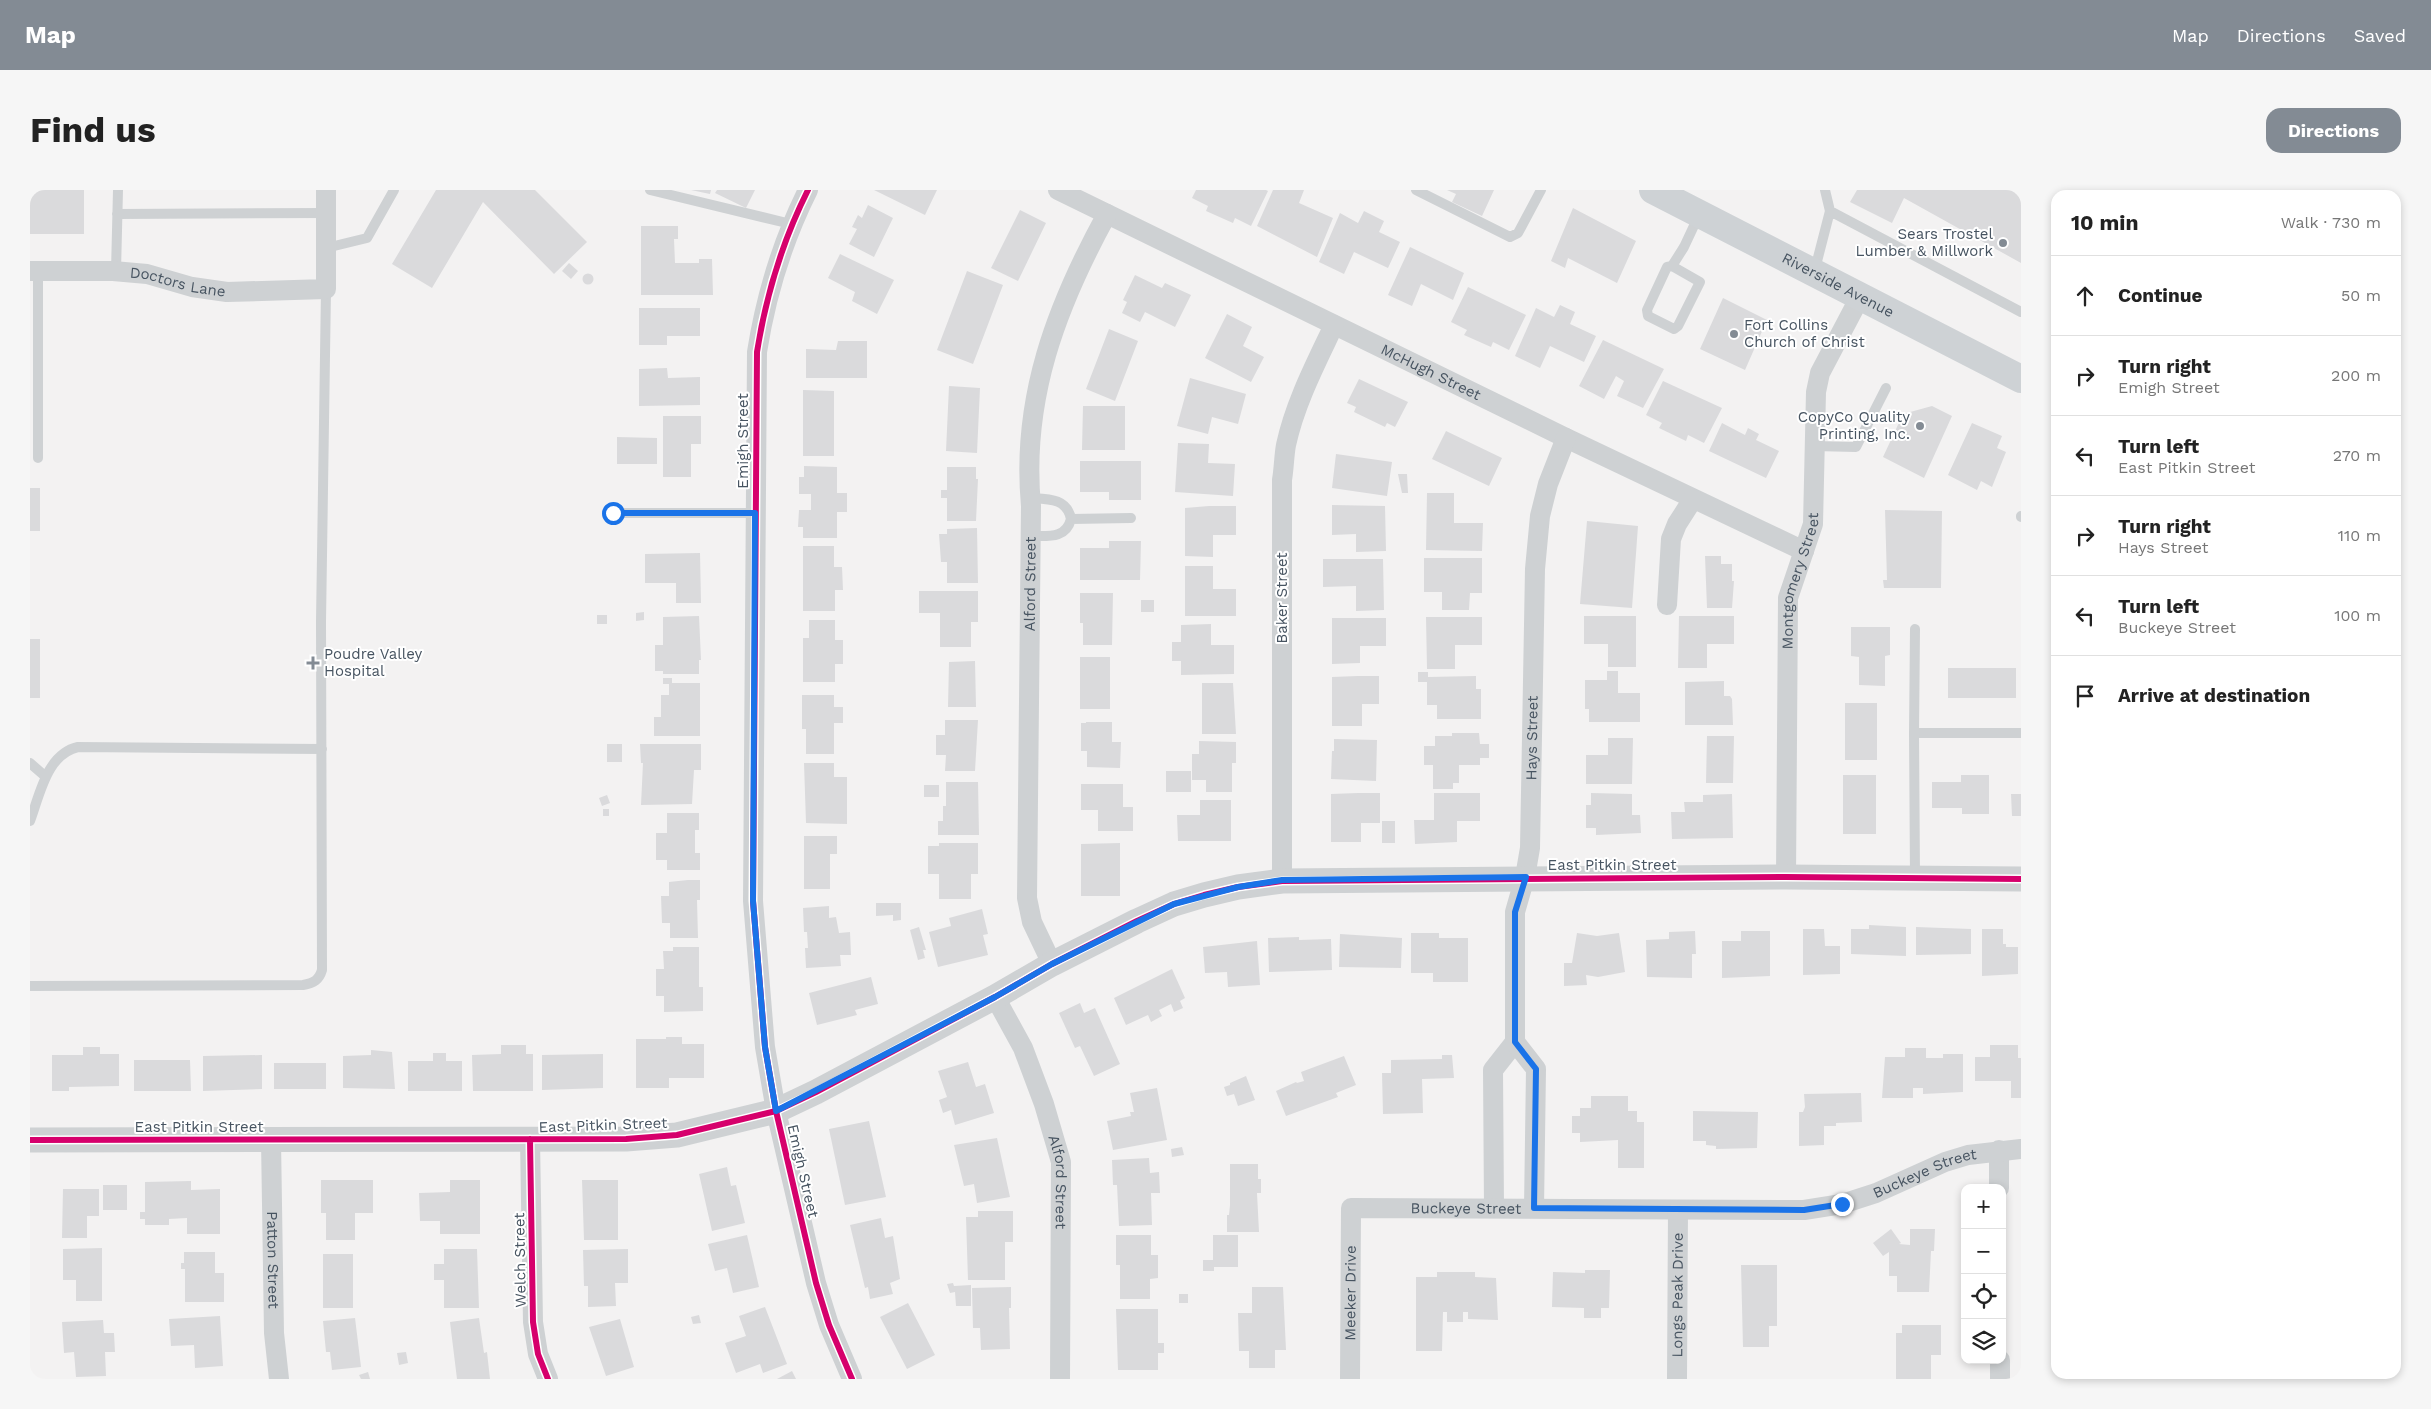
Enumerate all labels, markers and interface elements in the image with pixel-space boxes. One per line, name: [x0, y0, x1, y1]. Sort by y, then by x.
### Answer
text: Map: [25, 21, 76, 49]
text: Map: [2172, 25, 2209, 46]
text: Directions: [2237, 25, 2326, 46]
text: Saved: [2354, 25, 2406, 46]
button: Directions: [2266, 108, 2401, 153]
text: Find us: [30, 109, 156, 151]
text: 10 min: [2071, 210, 2138, 235]
text: Walk · 730 m: [2281, 213, 2381, 232]
place label: Sears Trostel Lumber & Millwork: [1856, 225, 1993, 260]
marker: Sears Trostel Lumber & Millwork: [1997, 237, 2009, 249]
street label: Riverside Avenue: [1779, 249, 1897, 321]
street label: Doctors Lane: [129, 264, 227, 301]
icon: ahead: [2071, 282, 2099, 310]
text: Continue: [2118, 284, 2202, 307]
text: 50 m: [2341, 286, 2381, 305]
place label: Fort Collins Church of Christ: [1744, 316, 1865, 351]
marker: Fort Collins Church of Christ: [1728, 328, 1740, 340]
street label: McHugh Street: [1378, 340, 1484, 404]
text: Turn right: [2118, 355, 2211, 378]
icon: right: [2071, 362, 2099, 390]
text: 200 m: [2331, 366, 2381, 385]
text: Emigh Street: [2118, 378, 2220, 397]
street label: Emigh Street: [734, 393, 752, 489]
place label: CopyCo Quality Printing, Inc.: [1798, 408, 1910, 443]
marker: CopyCo Quality Printing, Inc.: [1914, 420, 1926, 432]
text: Turn left: [2118, 435, 2199, 458]
icon: left: [2071, 442, 2099, 470]
text: 270 m: [2333, 446, 2381, 465]
text: East Pitkin Street: [2118, 458, 2255, 477]
route start: [602, 502, 625, 525]
street label: Montgomery Street: [1779, 512, 1822, 650]
text: Turn right: [2118, 515, 2211, 538]
icon: right: [2071, 522, 2099, 550]
text: 110 m: [2338, 526, 2381, 545]
street label: Alford Street: [1021, 536, 1040, 632]
text: Hays Street: [2118, 538, 2208, 557]
street label: Baker Street: [1273, 552, 1291, 644]
text: Turn left: [2118, 595, 2199, 618]
icon: left: [2071, 602, 2099, 630]
text: 100 m: [2334, 606, 2381, 625]
text: Buckeye Street: [2118, 618, 2236, 637]
place label: Poudre Valley Hospital: [324, 645, 423, 680]
marker: Poudre Valley Hospital: [306, 656, 320, 670]
icon: arrive: [2071, 682, 2099, 710]
text: Arrive at destination: [2118, 684, 2310, 707]
street label: Hays Street: [1522, 695, 1542, 781]
street label: East Pitkin Street: [1548, 856, 1677, 874]
street label: East Pitkin Street: [538, 1114, 668, 1136]
street label: East Pitkin Street: [135, 1118, 264, 1136]
street label: Emigh Street: [784, 1123, 823, 1220]
street label: Alford Street: [1045, 1133, 1070, 1230]
street label: Buckeye Street: [1870, 1145, 1978, 1202]
map controls: [1961, 1184, 2006, 1364]
button: +: [1961, 1184, 2006, 1229]
route end: [1831, 1193, 1854, 1216]
street label: Buckeye Street: [1411, 1199, 1522, 1218]
street label: Patton Street: [263, 1211, 283, 1310]
street label: Welch Street: [510, 1212, 530, 1308]
button: −: [1961, 1229, 2006, 1274]
street label: Longs Peak Drive: [1668, 1232, 1687, 1358]
street label: Meeker Drive: [1341, 1245, 1360, 1341]
button: locate: [1961, 1274, 2006, 1319]
button: layers: [1961, 1319, 2006, 1364]

